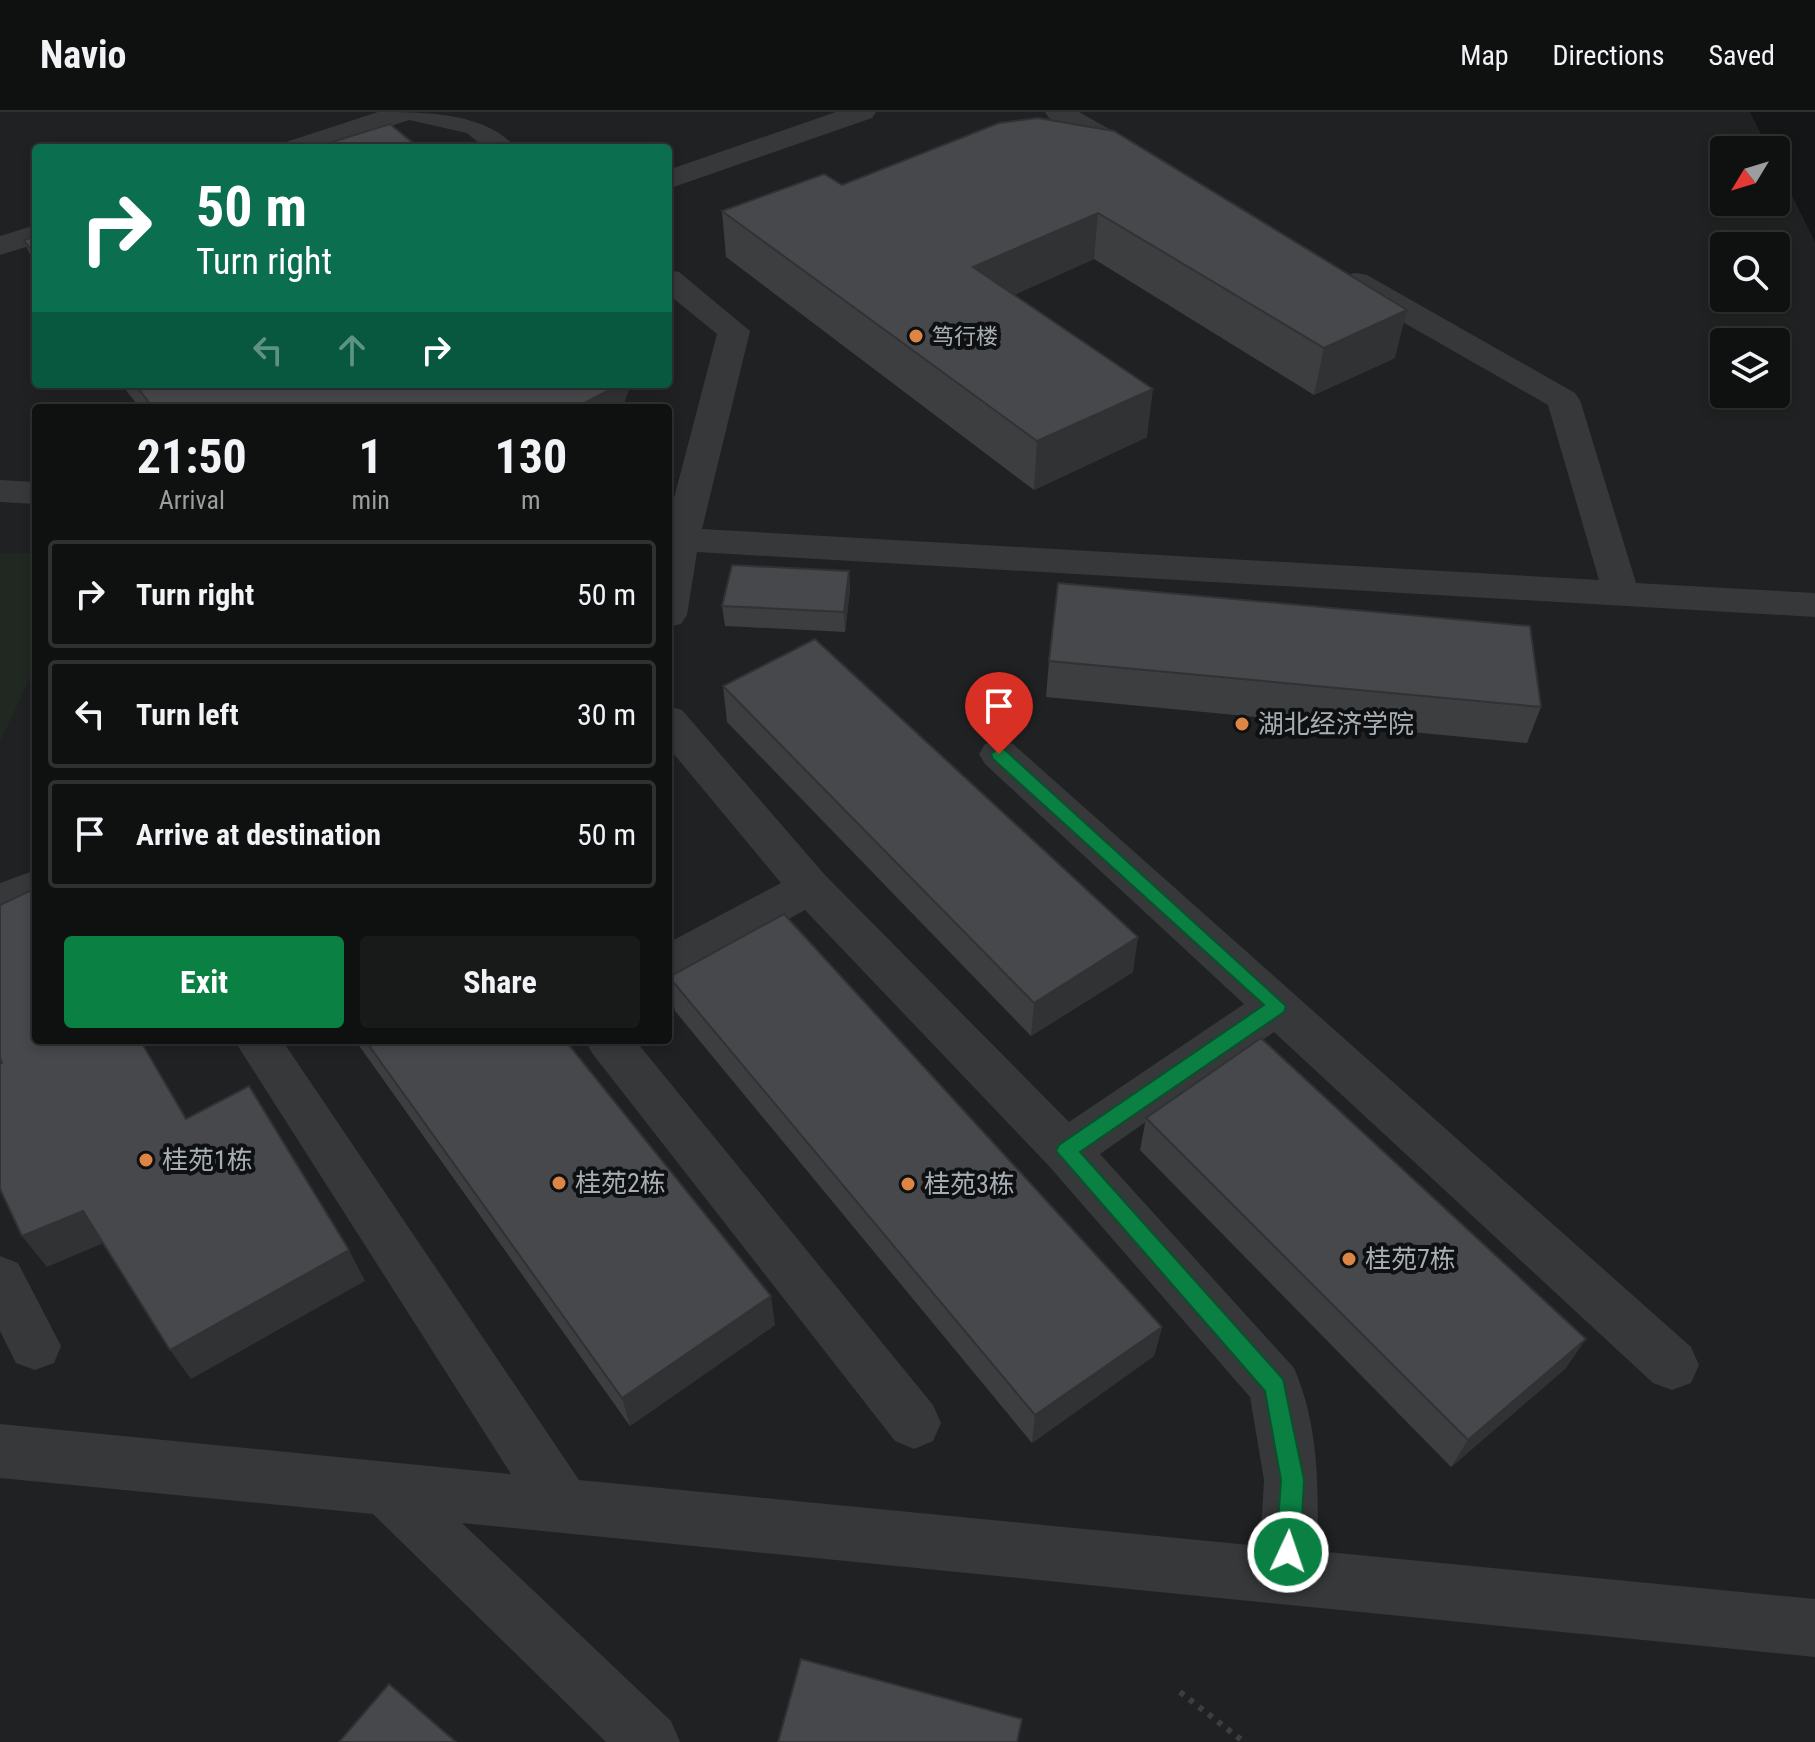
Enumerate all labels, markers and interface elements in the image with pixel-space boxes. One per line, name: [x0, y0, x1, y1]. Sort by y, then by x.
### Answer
text: Navio: [40, 33, 126, 77]
text: Map: [1460, 39, 1509, 72]
text: Directions: [1553, 39, 1664, 72]
text: Saved: [1708, 39, 1775, 72]
north arrow: [1710, 136, 1790, 216]
map controls: [1710, 136, 1790, 408]
text: 50 m: [196, 174, 307, 240]
icon: right: [64, 176, 168, 280]
button: search: [1710, 232, 1790, 312]
text: Turn right: [196, 241, 332, 283]
place label: 笃行楼: [932, 324, 998, 349]
marker: 笃行楼: [907, 327, 925, 345]
icon: left: [246, 328, 290, 372]
icon: ahead: [330, 328, 374, 372]
icon: right: [414, 328, 458, 372]
button: layers: [1710, 328, 1790, 408]
text: 21:50: [137, 428, 247, 485]
text: 1: [359, 428, 383, 485]
text: 130: [494, 428, 567, 485]
text: Arrival: [159, 485, 225, 515]
text: min: [352, 485, 390, 515]
text: m: [521, 485, 541, 515]
icon: right: [68, 572, 112, 616]
text: Turn right: [136, 577, 254, 612]
text: 50 m: [577, 577, 636, 612]
pin: [965, 672, 1033, 754]
icon: arrive: [977, 684, 1021, 728]
icon: left: [68, 692, 112, 736]
text: Turn left: [136, 697, 239, 732]
text: 30 m: [577, 697, 636, 732]
place label: 湖北经济学院: [1258, 709, 1414, 739]
marker: 湖北经济学院: [1233, 715, 1251, 733]
icon: arrive: [68, 812, 112, 856]
text: Arrive at destination: [136, 817, 381, 852]
text: 50 m: [577, 817, 636, 852]
button: Exit: [64, 936, 344, 1028]
button: Share: [360, 936, 640, 1028]
place label: 桂苑1栋: [162, 1145, 253, 1175]
marker: 桂苑1栋: [137, 1151, 155, 1169]
place label: 桂苑2栋: [575, 1168, 666, 1198]
place label: 桂苑3栋: [924, 1169, 1015, 1199]
marker: 桂苑2栋: [550, 1174, 568, 1192]
marker: 桂苑3栋: [899, 1175, 917, 1193]
place label: 桂苑7栋: [1365, 1244, 1456, 1274]
marker: 桂苑7栋: [1340, 1250, 1358, 1268]
position arrow: [1246, 1510, 1330, 1594]

